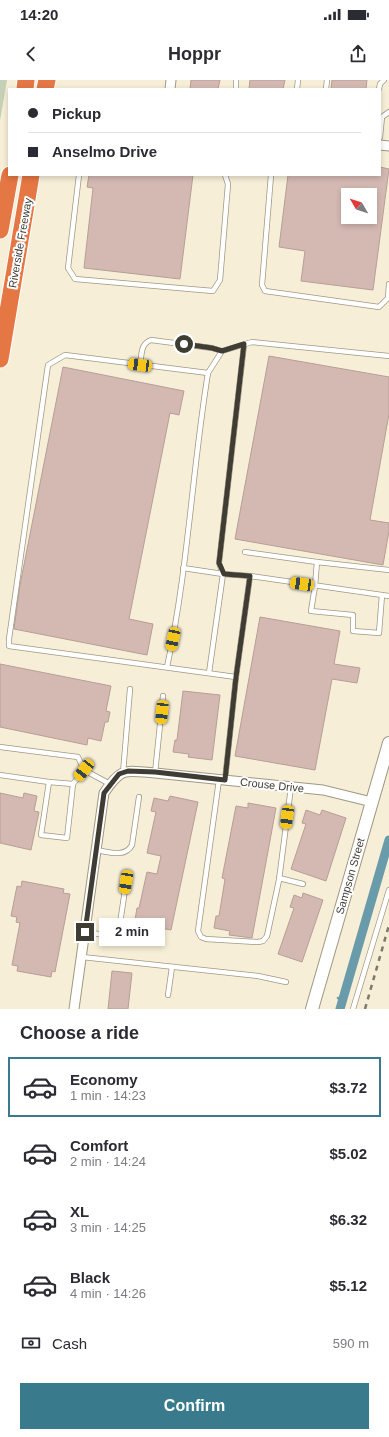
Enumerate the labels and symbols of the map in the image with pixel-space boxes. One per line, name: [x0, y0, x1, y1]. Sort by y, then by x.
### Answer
north arrow: [341, 188, 377, 224]
street label: Riverside Freeway: [6, 197, 34, 289]
route start: [175, 335, 193, 353]
car: [127, 358, 153, 372]
car: [289, 576, 315, 592]
car: [165, 626, 181, 652]
car: [155, 699, 169, 725]
car: [72, 757, 96, 783]
street label: Crouse Drive: [239, 776, 305, 794]
car: [279, 804, 295, 830]
street label: Sampson Street: [333, 836, 367, 916]
car: [118, 869, 134, 895]
callout: 2 min: [99, 918, 165, 946]
route end: [76, 923, 94, 941]

